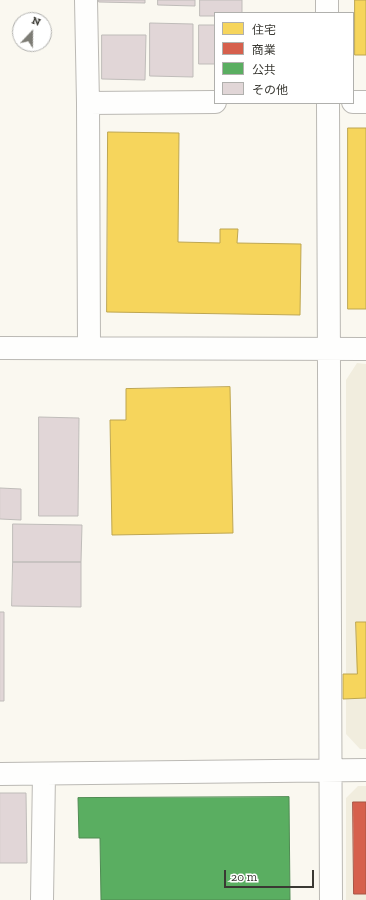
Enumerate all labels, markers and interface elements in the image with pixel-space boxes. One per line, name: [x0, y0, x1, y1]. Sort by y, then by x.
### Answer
north arrow: [12, 12, 52, 52]
legend: [214, 12, 354, 104]
text: N: [30, 14, 43, 29]
text: 住宅: [252, 23, 276, 37]
text: 商業: [252, 43, 276, 57]
text: 公共: [252, 63, 276, 77]
text: その他: [252, 83, 288, 97]
scale bar: [226, 862, 316, 888]
text: 20 m: [231, 870, 257, 884]

